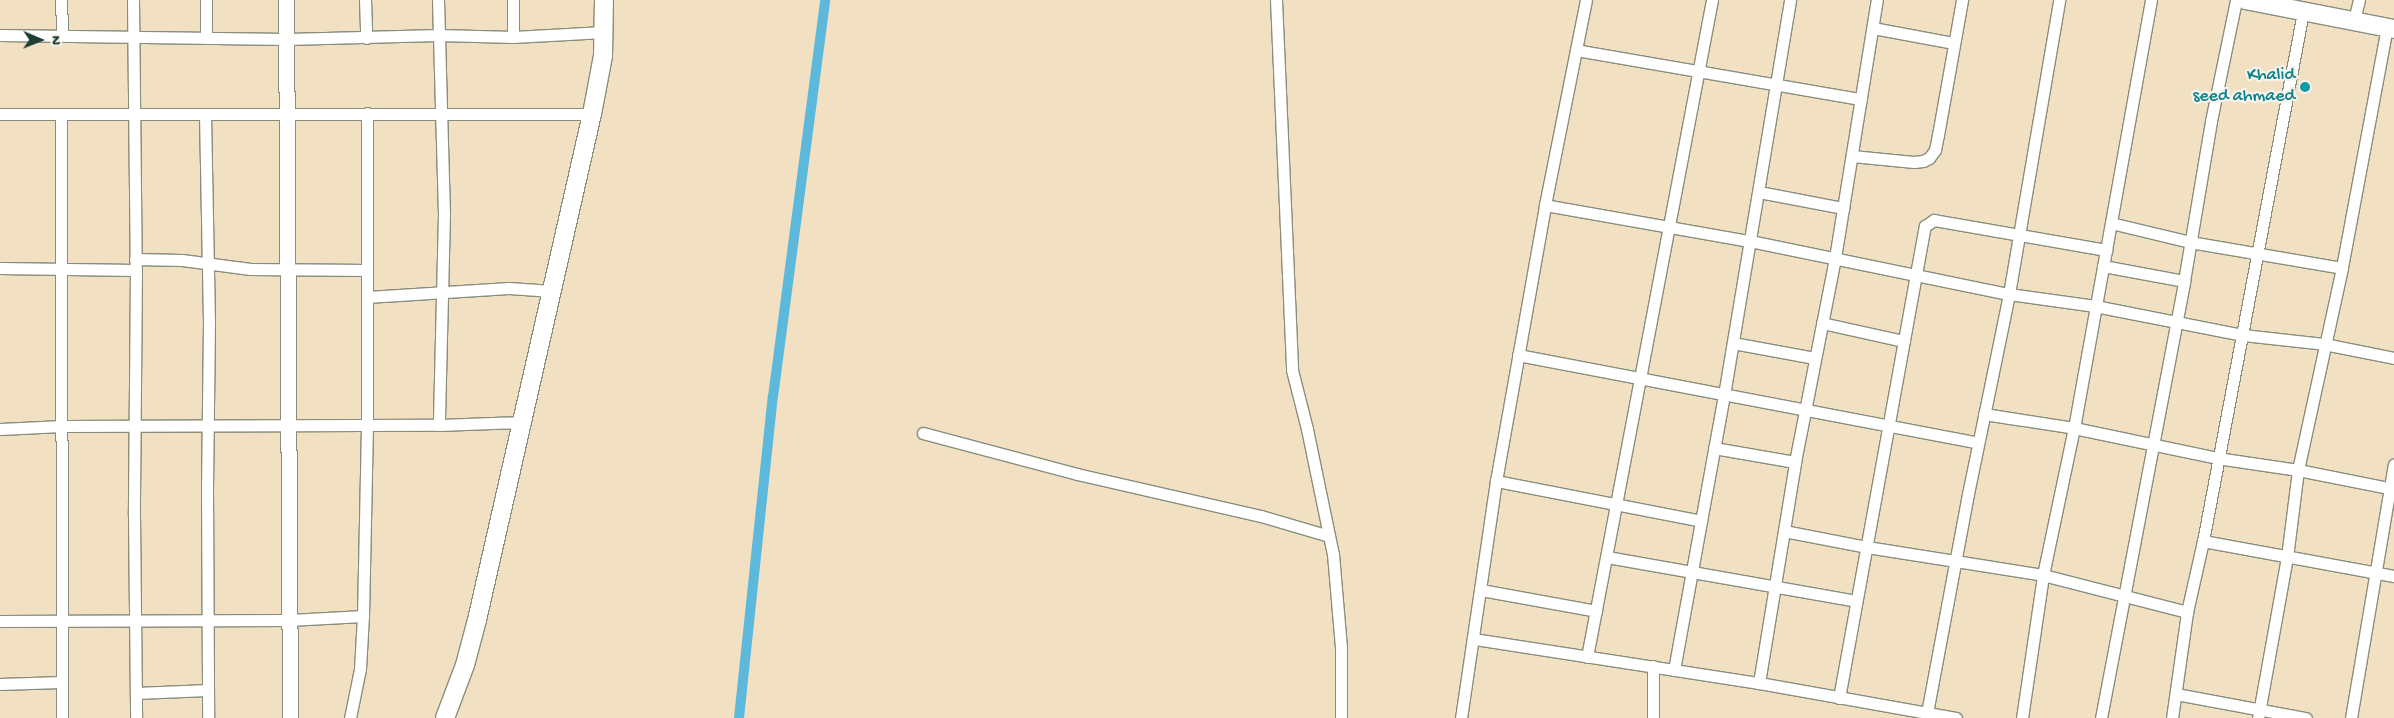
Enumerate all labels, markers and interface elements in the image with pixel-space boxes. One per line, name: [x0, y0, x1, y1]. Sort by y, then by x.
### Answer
north arrow: [15, 15, 65, 65]
text: N: [47, 36, 64, 45]
place label: Khalid seed ahmaed: [2193, 66, 2295, 108]
marker: Khalid seed ahmaed: [2299, 81, 2311, 93]

